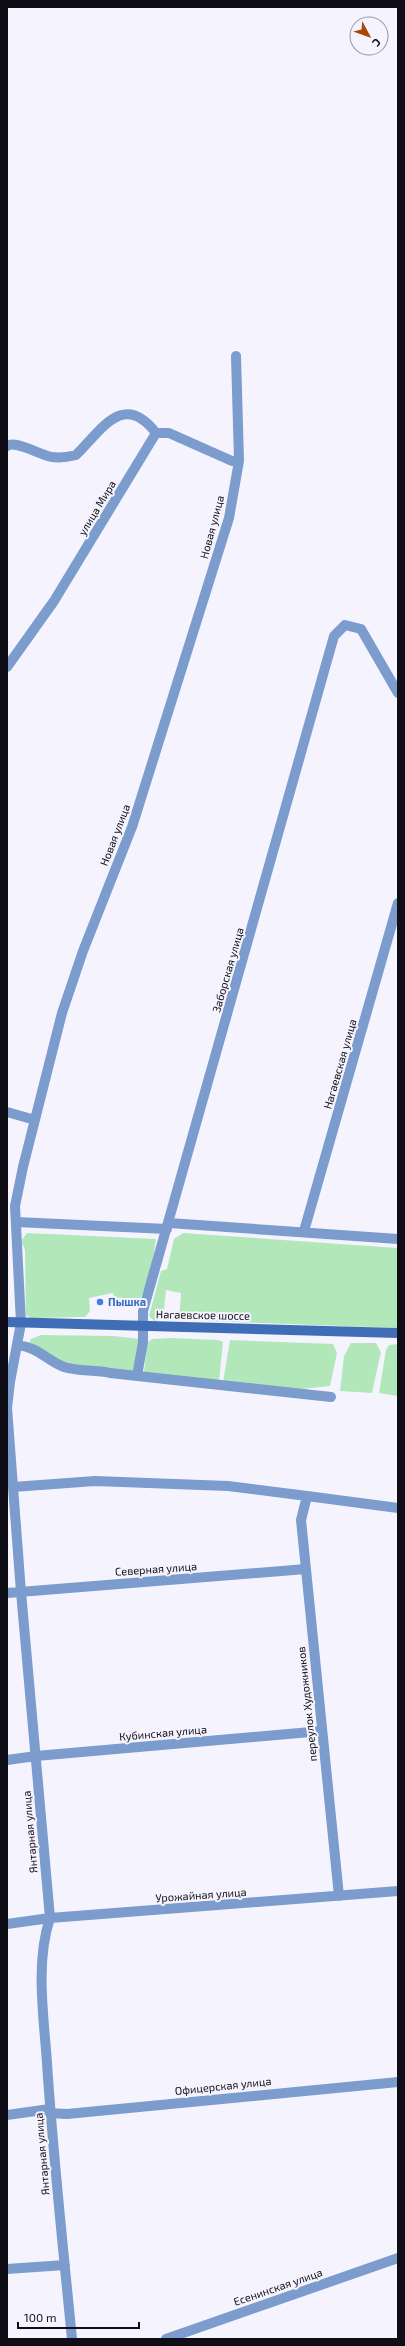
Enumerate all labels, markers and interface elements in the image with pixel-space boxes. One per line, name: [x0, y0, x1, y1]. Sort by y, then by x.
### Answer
north arrow: [349, 16, 389, 56]
text: С: [370, 36, 384, 50]
street label: улица Мира: [75, 478, 119, 538]
street label: Новая улица: [197, 494, 227, 560]
street label: Новая улица: [97, 802, 133, 868]
street label: Заборская улица: [209, 926, 247, 1014]
street label: Нагаевская улица: [320, 1017, 360, 1111]
place label: Пышка: [108, 1295, 146, 1308]
marker: Пышка: [95, 1297, 105, 1307]
street label: Нагаевское шоссе: [156, 1307, 250, 1322]
street label: Северная улица: [115, 1559, 197, 1579]
street label: переулок Художников: [294, 1646, 320, 1762]
street label: Кубинская улица: [119, 1722, 207, 1744]
street label: Янтарная улица: [19, 1790, 41, 1874]
street label: Урожайная улица: [155, 1885, 247, 1905]
street label: Офицерская улица: [174, 2074, 272, 2098]
street label: Янтарная улица: [31, 2112, 53, 2196]
street label: Есенинская улица: [232, 2265, 324, 2309]
scale bar: [18, 2304, 139, 2330]
text: 100 m: [24, 2310, 56, 2324]

